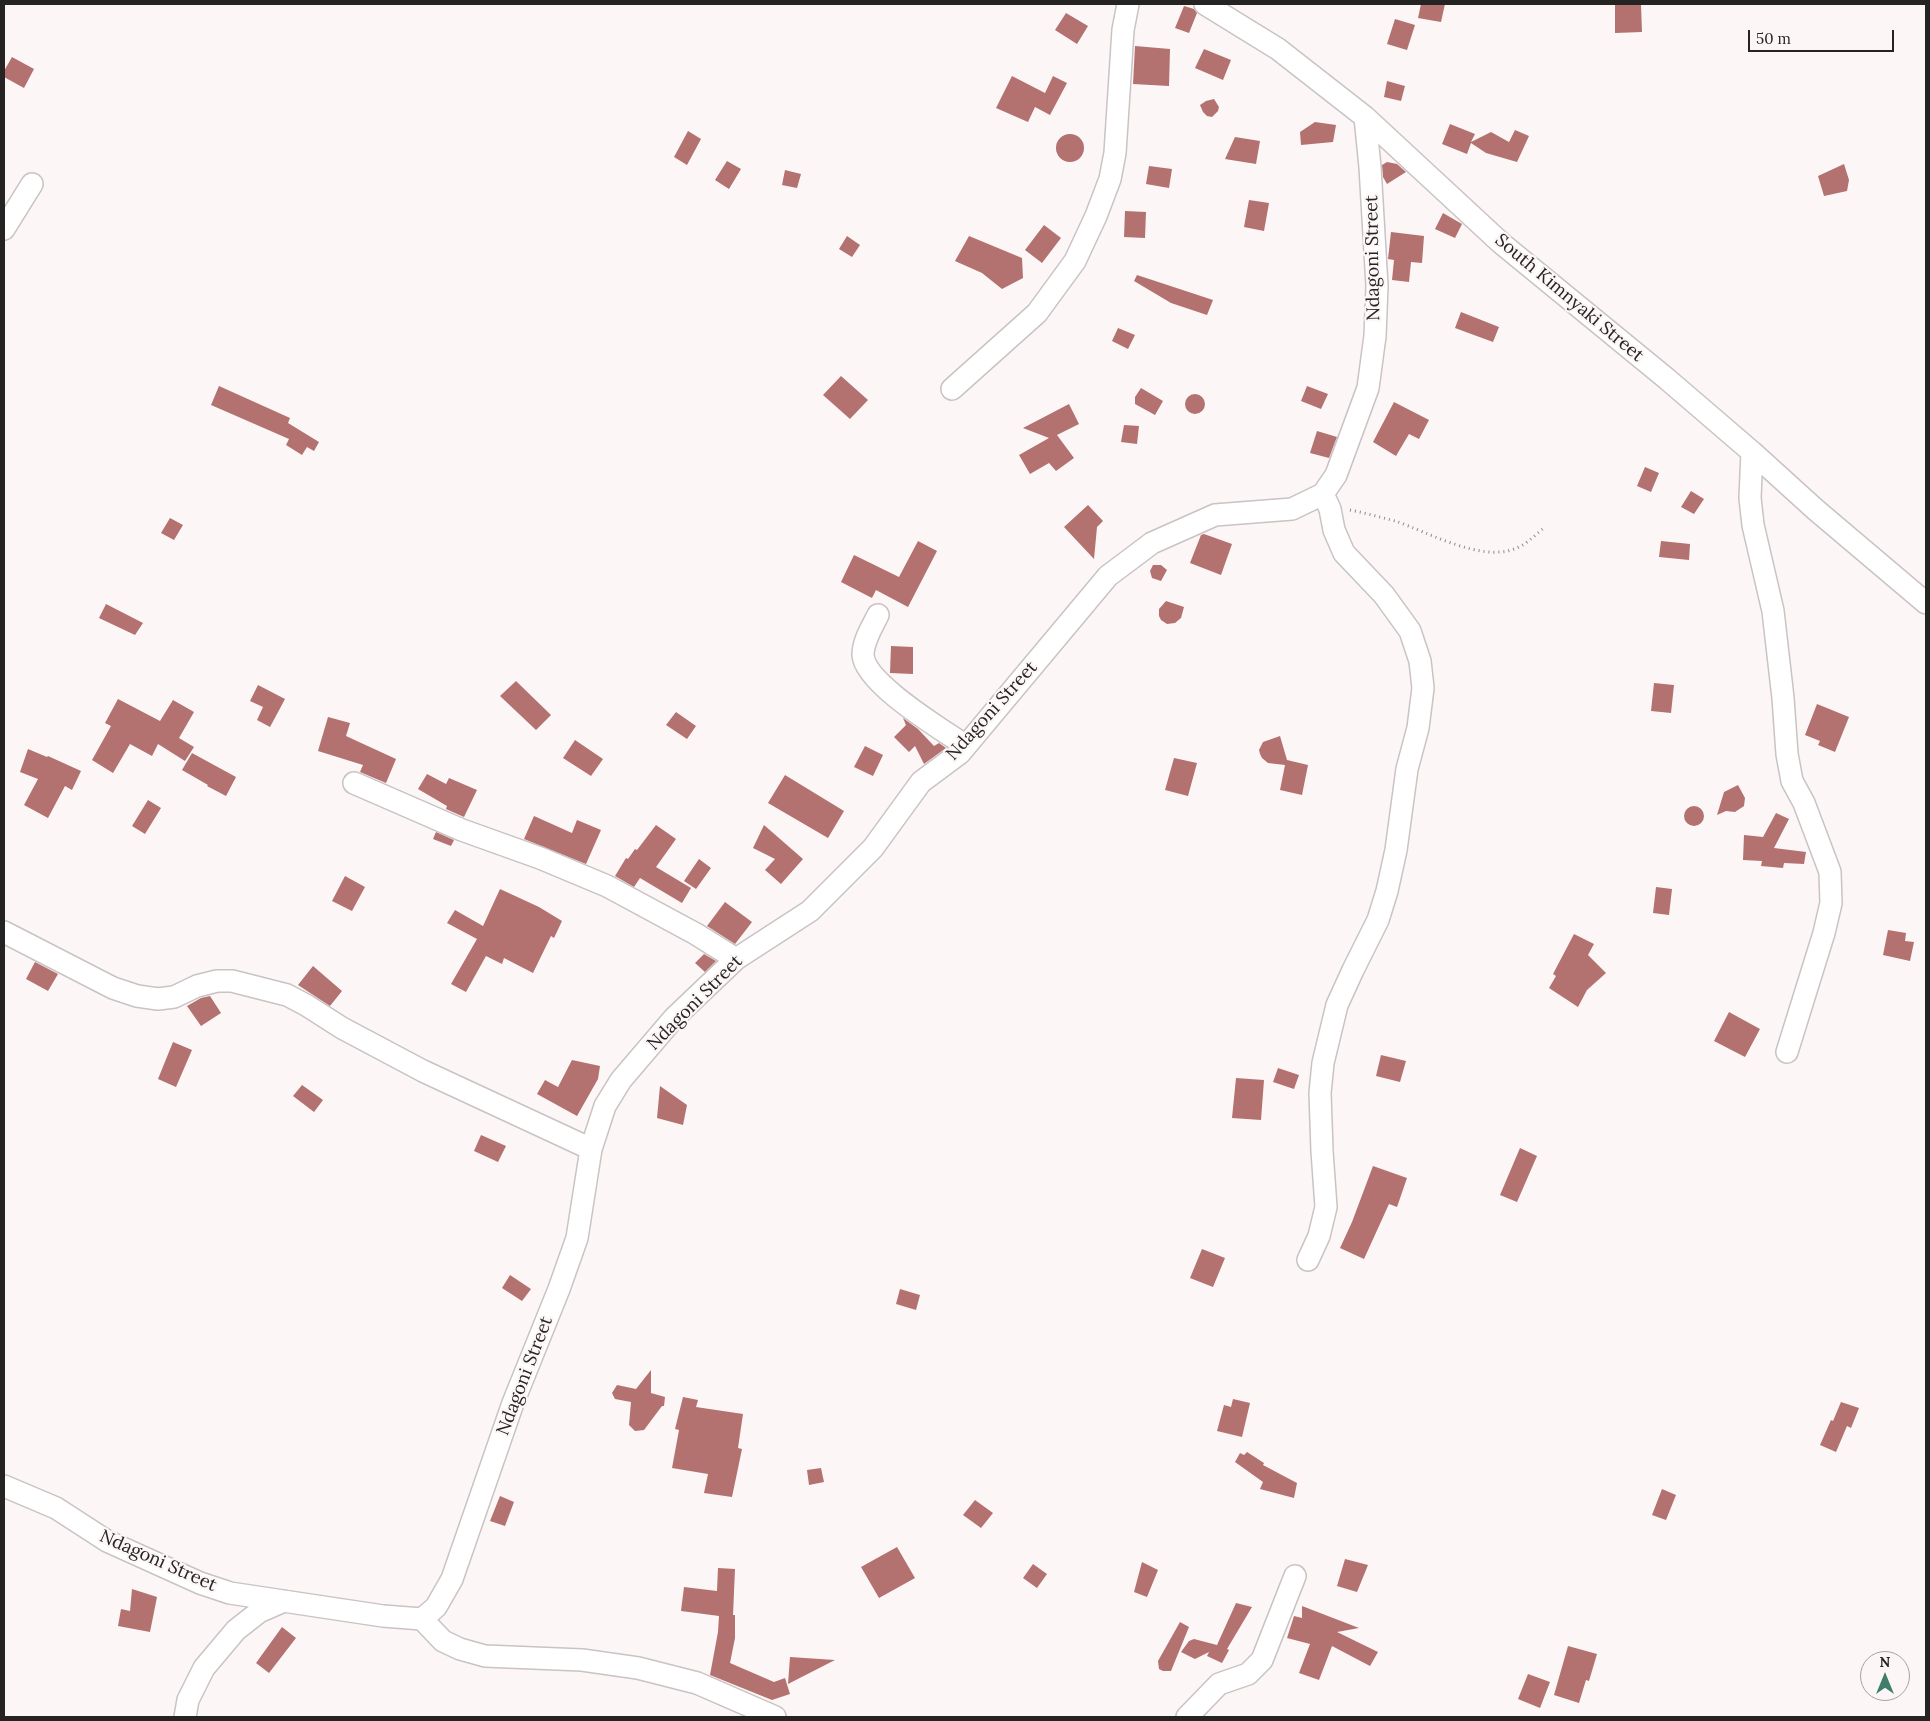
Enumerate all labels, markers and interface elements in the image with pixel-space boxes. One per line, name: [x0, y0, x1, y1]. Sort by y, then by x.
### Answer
scale bar: [1750, 20, 1896, 52]
text: 50 m: [1756, 29, 1791, 48]
street label: Ndagoni Street: [1361, 195, 1385, 321]
street label: South Kimnyaki Street: [1490, 229, 1648, 367]
street label: Ndagoni Street: [942, 657, 1042, 765]
street label: Ndagoni Street: [643, 951, 747, 1055]
street label: Ndagoni Street: [492, 1313, 558, 1439]
street label: Ndagoni Street: [96, 1526, 220, 1596]
north arrow: [1860, 1651, 1910, 1701]
text: N: [1880, 1653, 1890, 1671]

